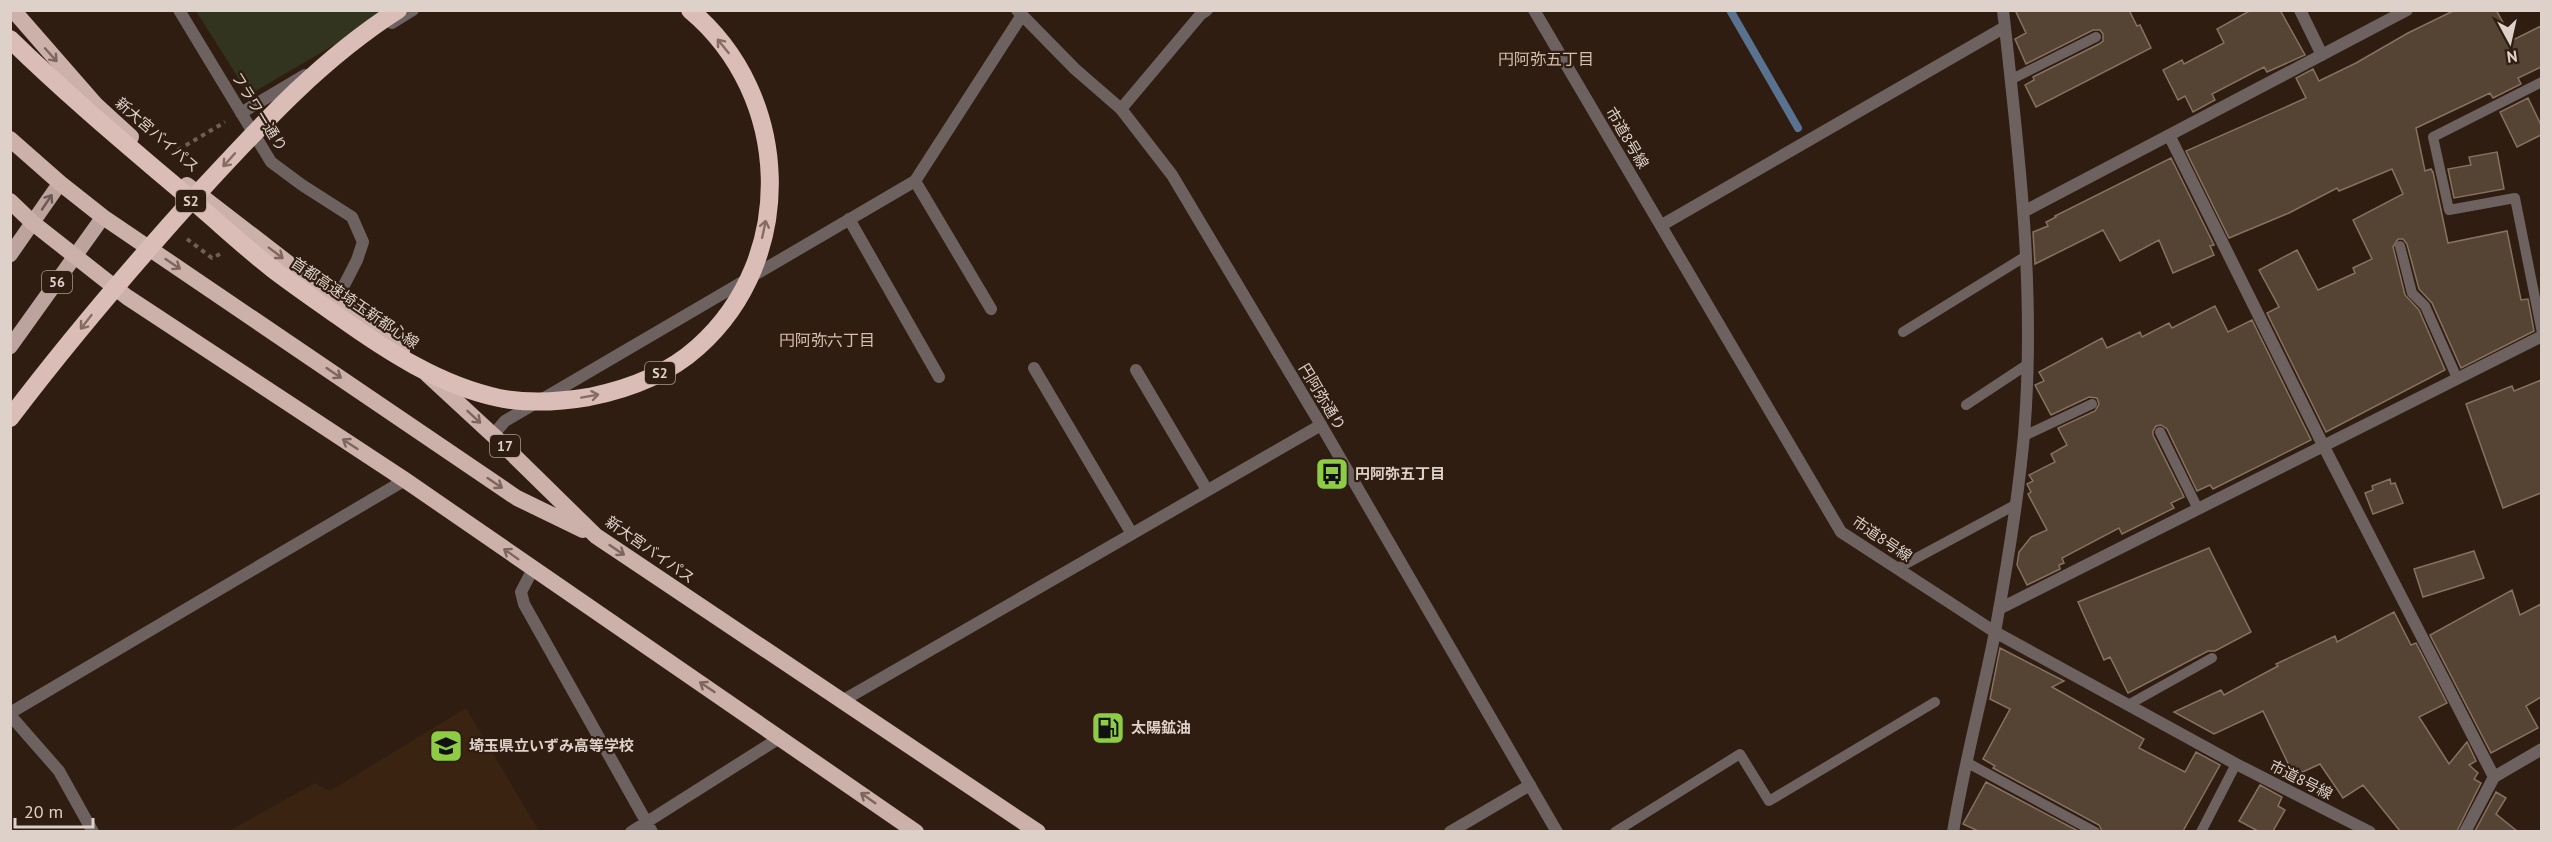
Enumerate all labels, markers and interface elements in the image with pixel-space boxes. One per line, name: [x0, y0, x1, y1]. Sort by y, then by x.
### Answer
north arrow: [2480, 12, 2540, 72]
one-way arrow: [717, 38, 730, 54]
text: N: [2505, 46, 2519, 67]
one-way arrow: [44, 47, 58, 62]
district label: 円阿弥五丁目: [1498, 49, 1594, 69]
street label: フラワー通り: [228, 69, 291, 155]
street label: 新大宮バイパス: [112, 93, 203, 176]
street label: 市道8号線: [1602, 104, 1653, 172]
one-way arrow: [222, 152, 236, 167]
road number: S2: [176, 190, 206, 212]
one-way arrow: [42, 194, 54, 211]
one-way arrow: [759, 220, 770, 240]
one-way arrow: [267, 246, 283, 259]
street label: 首都高速埼玉新都心線: [288, 253, 423, 352]
one-way arrow: [164, 258, 181, 270]
road number: 56: [42, 271, 72, 293]
one-way arrow: [80, 314, 93, 330]
district label: 円阿弥六丁目: [779, 330, 875, 350]
street label: 円阿弥通り: [1295, 360, 1350, 434]
road number: S2: [645, 362, 675, 384]
one-way arrow: [326, 367, 342, 379]
one-way arrow: [580, 391, 599, 402]
one-way arrow: [466, 410, 481, 424]
road number: 17: [490, 435, 520, 457]
one-way arrow: [342, 438, 359, 450]
bus stop icon: 円阿弥五丁目: [1314, 456, 1350, 492]
place label: 円阿弥五丁目: [1355, 464, 1445, 483]
one-way arrow: [487, 477, 503, 489]
street label: 新大宮バイパス: [602, 512, 699, 587]
street label: 市道8号線: [1849, 512, 1916, 566]
one-way arrow: [608, 544, 624, 556]
one-way arrow: [504, 548, 520, 560]
one-way arrow: [700, 681, 716, 693]
fuel station icon: 太陽鉱油: [1090, 710, 1126, 746]
place label: 太陽鉱油: [1131, 718, 1191, 737]
school or university icon: 埼玉県立いずみ高等学校: [428, 728, 464, 764]
place label: 埼玉県立いずみ高等学校: [469, 736, 634, 755]
street label: 市道8号線: [2267, 756, 2336, 803]
scale bar: [15, 791, 93, 829]
one-way arrow: [860, 792, 876, 804]
text: 20 m: [24, 800, 63, 823]

